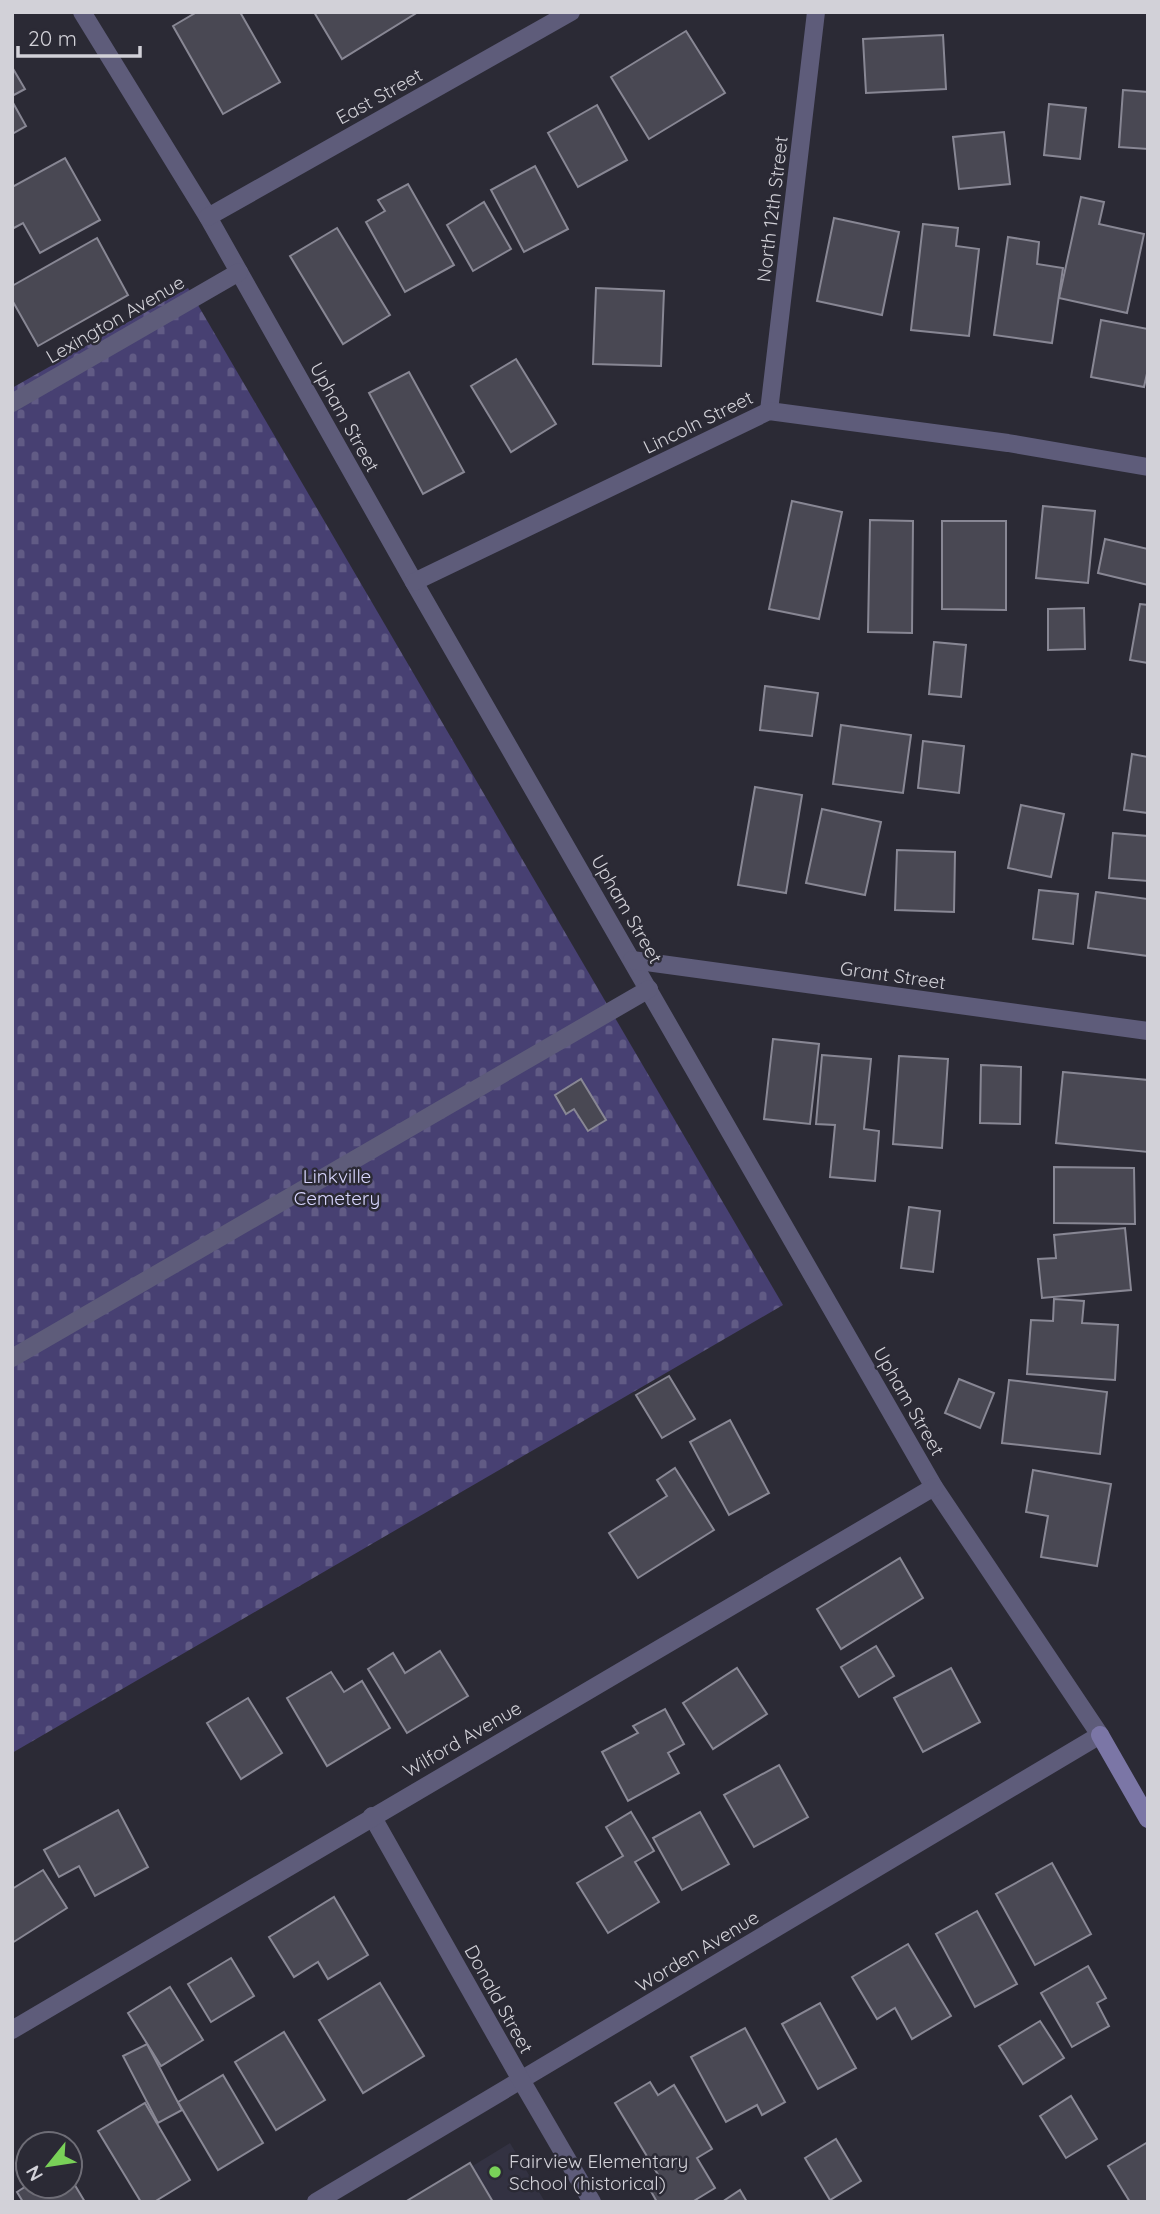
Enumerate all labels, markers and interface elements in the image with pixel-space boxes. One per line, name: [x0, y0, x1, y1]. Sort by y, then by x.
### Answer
scale bar: [18, 14, 140, 58]
text: 20 m: [28, 25, 77, 51]
street label: East Street: [332, 63, 426, 129]
street label: North 12th Street: [751, 135, 793, 283]
street label: Lexington Avenue: [42, 270, 188, 368]
street label: Upham Street: [305, 358, 385, 476]
street label: Lincoln Street: [639, 385, 757, 459]
street label: Upham Street: [586, 850, 668, 968]
street label: Grant Street: [839, 956, 947, 994]
park label: Linkville Cemetery: [294, 1164, 380, 1210]
street label: Upham Street: [868, 1342, 950, 1460]
street label: Wilford Avenue: [398, 1695, 526, 1783]
street label: Worden Avenue: [631, 1905, 763, 1997]
street label: Donald Street: [459, 1940, 539, 2058]
north arrow: [14, 2130, 84, 2200]
place label: Fairview Elementary School (historical): [509, 2149, 688, 2195]
text: N: [20, 2161, 48, 2186]
marker: Fairview Elementary School (historical): [487, 2164, 503, 2180]

